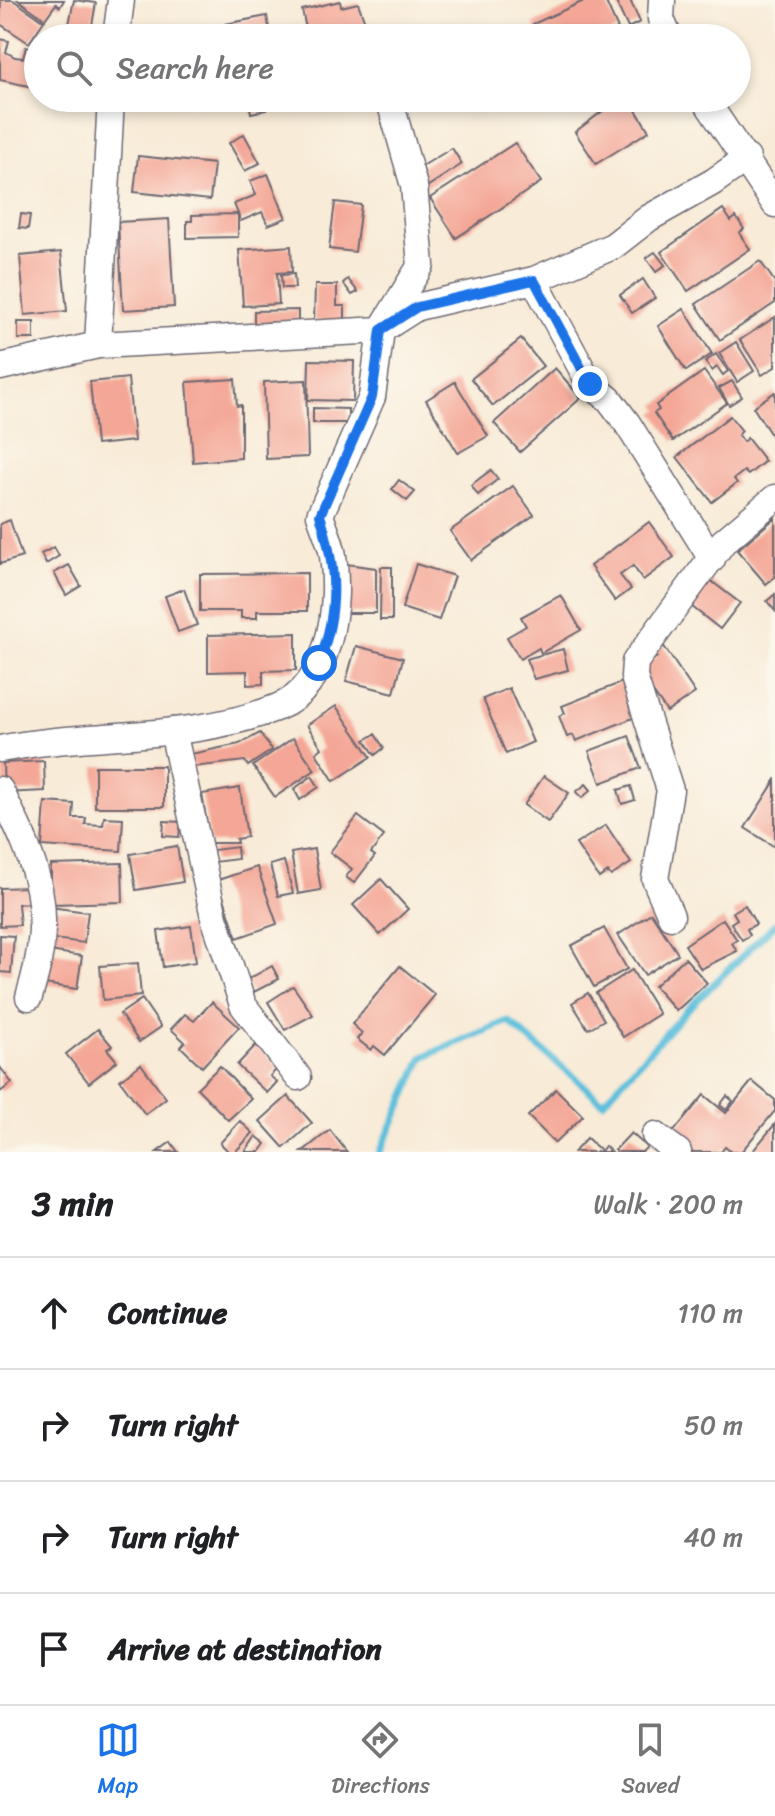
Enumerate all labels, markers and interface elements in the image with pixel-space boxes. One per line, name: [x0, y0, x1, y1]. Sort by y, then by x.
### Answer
search box: [24, 24, 751, 112]
text: Search here: [116, 41, 274, 95]
icon: search: [52, 46, 96, 90]
route end: [572, 366, 608, 402]
route start: [301, 645, 337, 681]
text: 3 min: [32, 1174, 113, 1234]
text: Walk · 200 m: [594, 1181, 743, 1227]
text: Continue: [108, 1286, 227, 1340]
text: 110 m: [678, 1290, 743, 1336]
icon: ahead: [32, 1291, 76, 1335]
text: Turn right: [108, 1398, 238, 1452]
text: 50 m: [684, 1402, 743, 1448]
icon: right: [32, 1403, 76, 1447]
text: Turn right: [108, 1510, 238, 1564]
text: 40 m: [684, 1514, 743, 1560]
icon: right: [32, 1515, 76, 1559]
text: Arrive at destination: [108, 1622, 382, 1676]
icon: arrive: [32, 1627, 76, 1671]
tab: Map: [96, 1718, 140, 1805]
tab: Directions: [331, 1718, 430, 1805]
tab: Saved: [621, 1718, 679, 1805]

